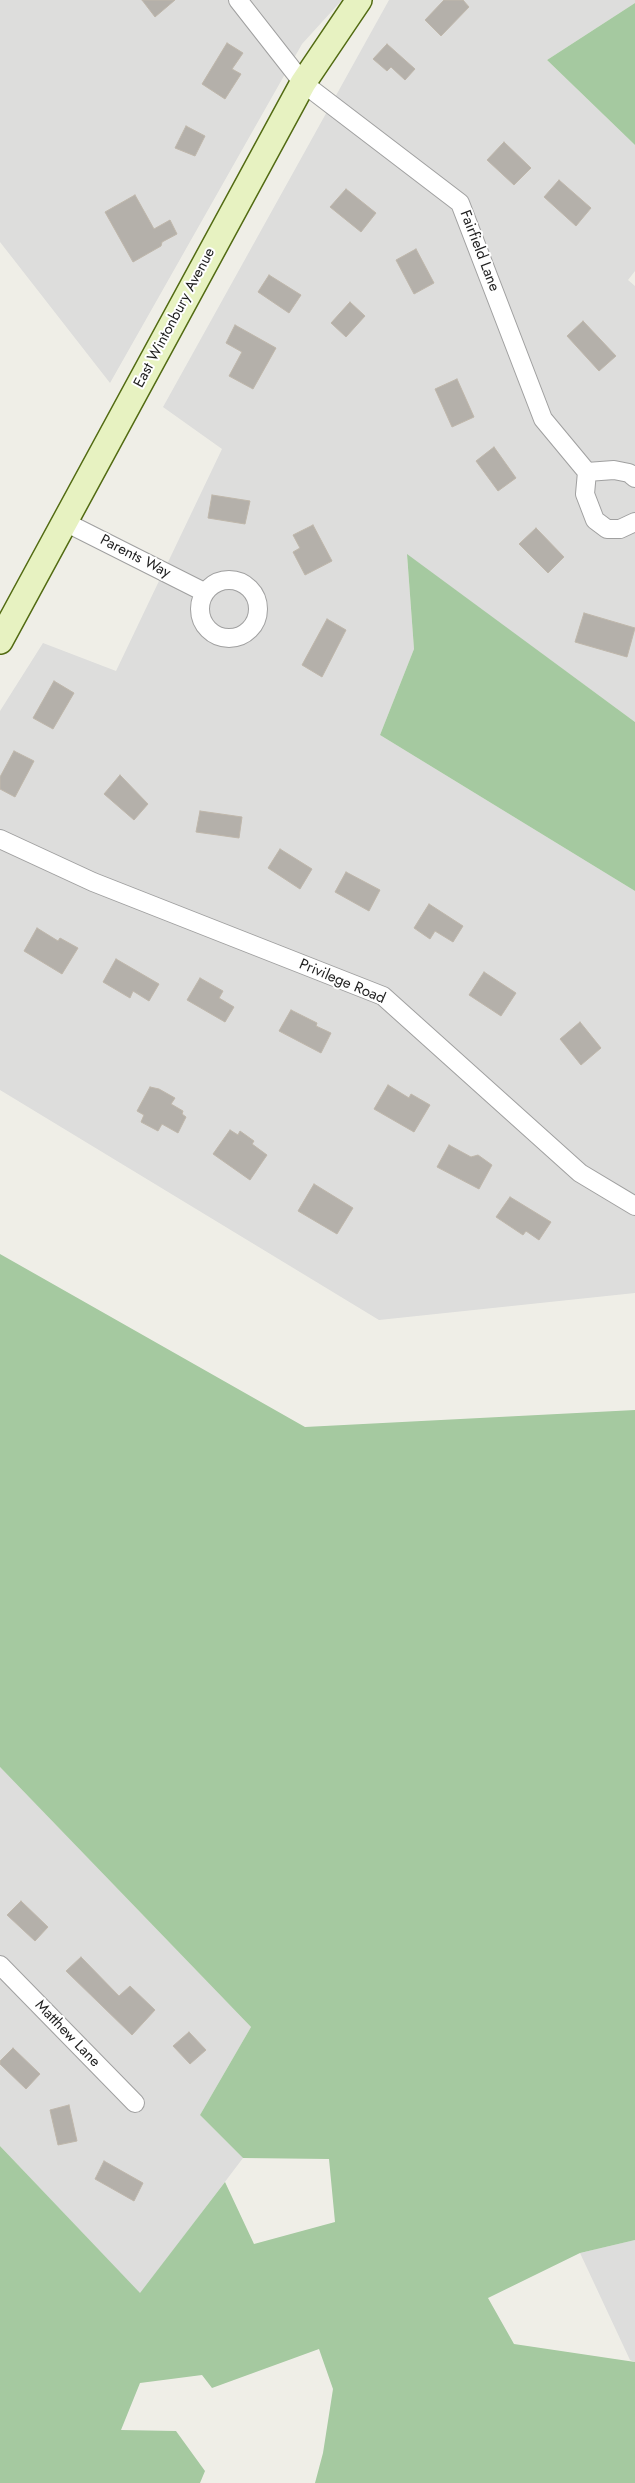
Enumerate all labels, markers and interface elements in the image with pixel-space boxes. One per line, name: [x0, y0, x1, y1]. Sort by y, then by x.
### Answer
street label: Fairfield Lane: [455, 208, 503, 294]
street label: East Wintonbury Avenue: [130, 245, 220, 391]
street label: Parents Way: [97, 532, 173, 582]
street label: Privilege Road: [296, 956, 388, 1008]
street label: Matthew Lane: [31, 1997, 103, 2071]

